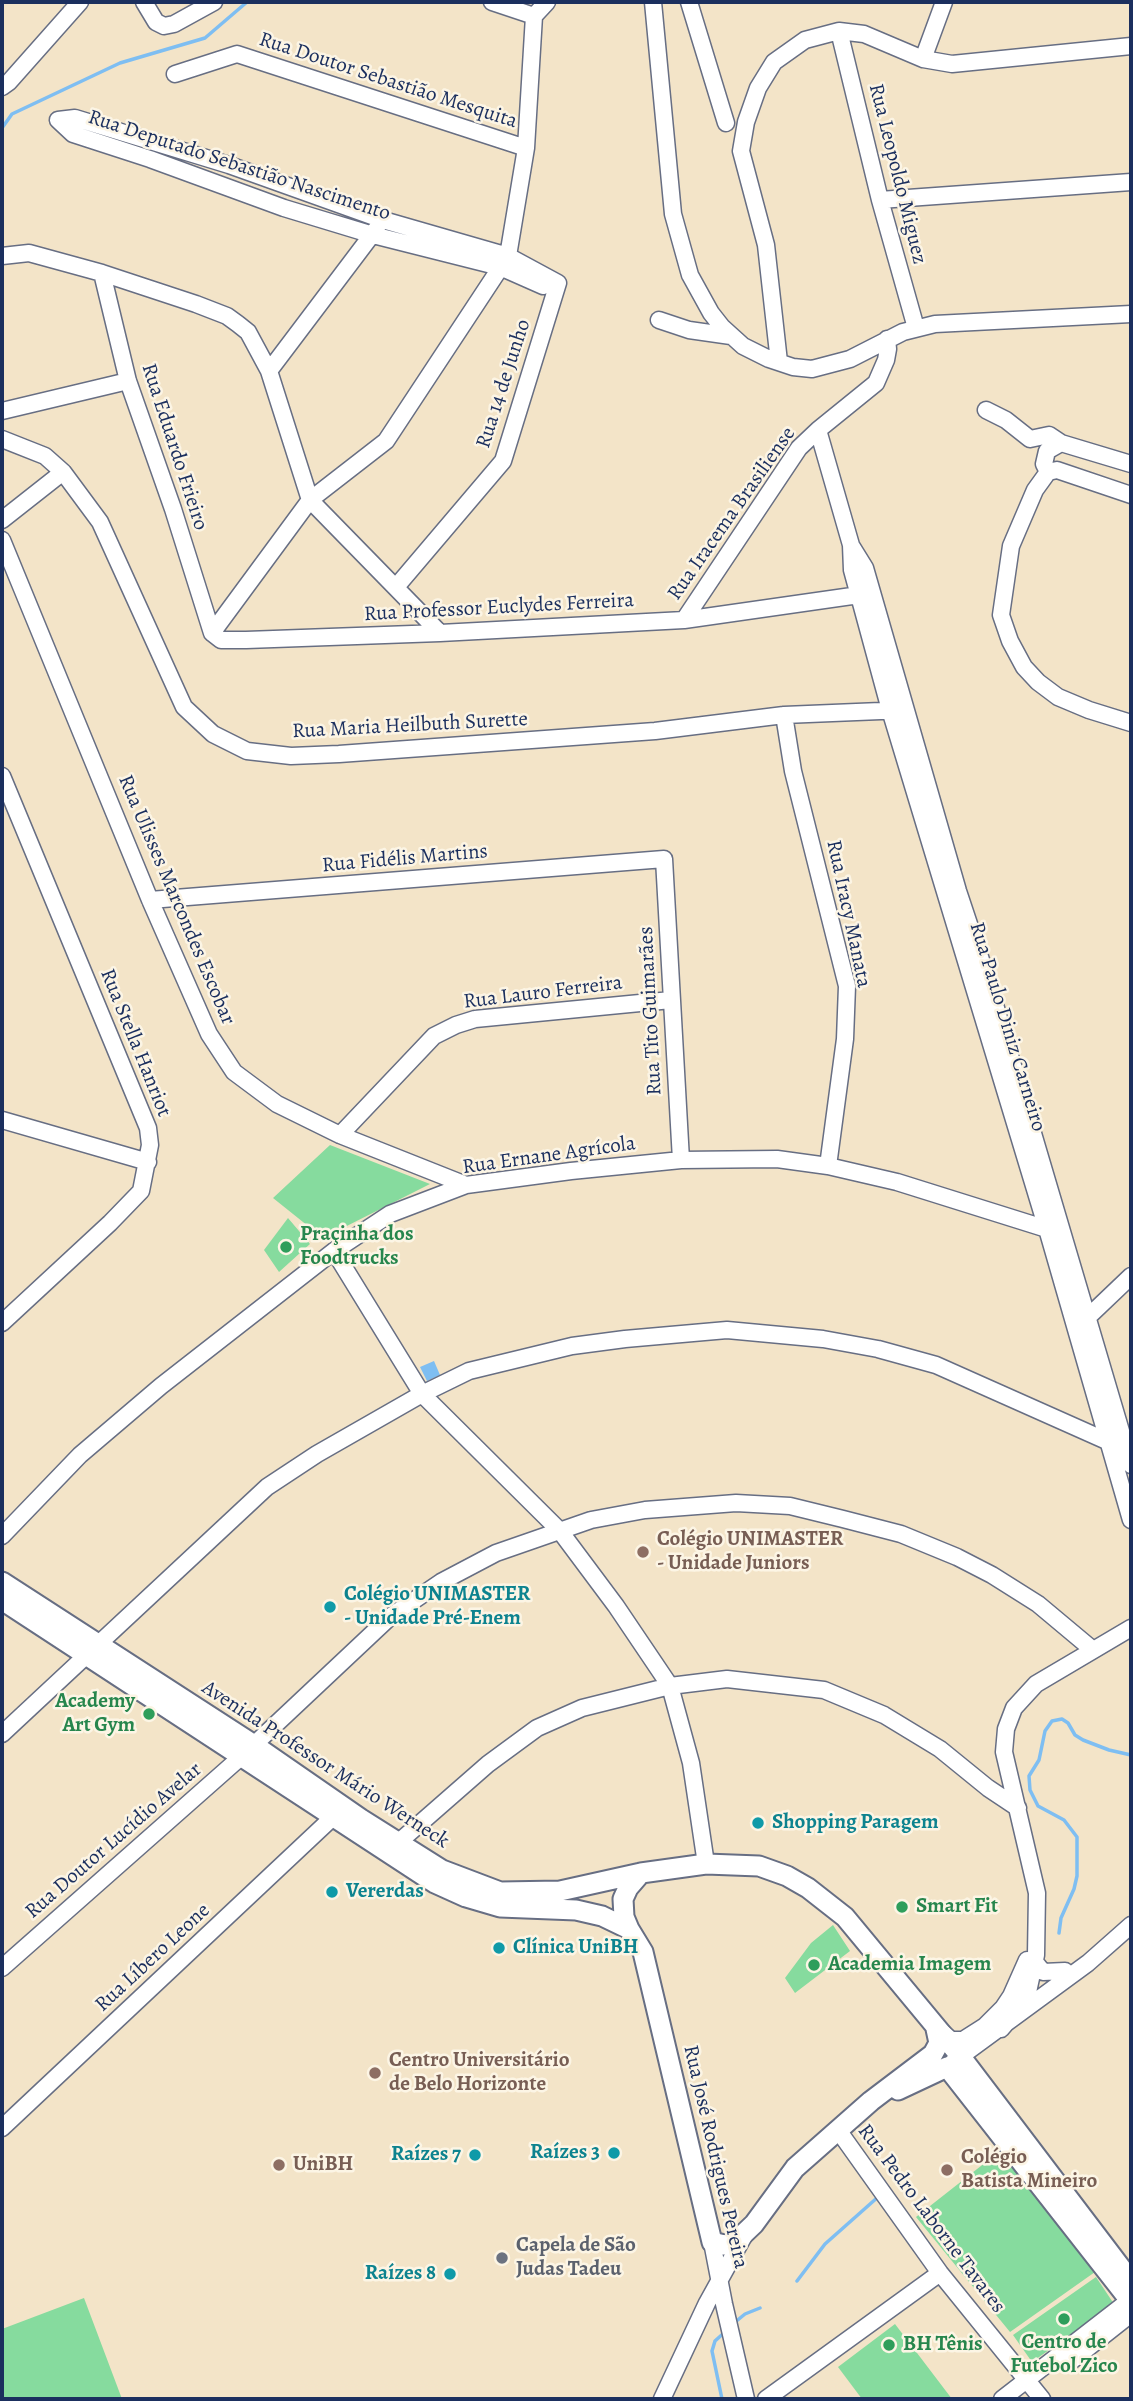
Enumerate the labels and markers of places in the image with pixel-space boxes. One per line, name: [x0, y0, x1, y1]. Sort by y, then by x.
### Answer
place label: Praçinha dos Foodtrucks: [300, 1222, 414, 1272]
marker: Praçinha dos Foodtrucks: [278, 1239, 294, 1255]
place label: Colégio UNIMASTER - Unidade Juniors: [657, 1527, 844, 1577]
marker: Colégio UNIMASTER - Unidade Juniors: [635, 1544, 651, 1560]
place label: Colégio UNIMASTER - Unidade Pré-Enem: [344, 1582, 531, 1632]
marker: Colégio UNIMASTER - Unidade Pré-Enem: [322, 1599, 338, 1615]
place label: Academy Art Gym: [55, 1689, 135, 1739]
marker: Academy Art Gym: [141, 1706, 157, 1722]
place label: Shopping Paragem: [772, 1810, 939, 1836]
marker: Shopping Paragem: [750, 1815, 766, 1831]
place label: Vererdas: [346, 1879, 424, 1905]
marker: Vererdas: [324, 1884, 340, 1900]
place label: Smart Fit: [916, 1894, 998, 1920]
marker: Smart Fit: [894, 1899, 910, 1915]
place label: Clínica UniBH: [513, 1935, 639, 1961]
marker: Clínica UniBH: [491, 1940, 507, 1956]
place label: Academia Imagem: [828, 1952, 991, 1978]
marker: Academia Imagem: [806, 1957, 822, 1973]
place label: Centro Universitário de Belo Horizonte: [389, 2048, 570, 2098]
marker: Centro Universitário de Belo Horizonte: [367, 2065, 383, 2081]
place label: Raízes 3: [530, 2140, 600, 2166]
place label: Raízes 7: [391, 2142, 461, 2168]
marker: Raízes 3: [606, 2145, 622, 2161]
place label: Colégio Batista Mineiro: [961, 2145, 1097, 2195]
marker: Raízes 7: [467, 2147, 483, 2163]
place label: UniBH: [293, 2152, 353, 2178]
marker: UniBH: [271, 2157, 287, 2173]
marker: Colégio Batista Mineiro: [939, 2162, 955, 2178]
place label: Capela de São Judas Tadeu: [516, 2233, 636, 2283]
marker: Capela de São Judas Tadeu: [494, 2250, 510, 2266]
place label: Raízes 8: [365, 2261, 436, 2287]
marker: Raízes 8: [442, 2266, 458, 2282]
marker: Centro de Futebol Zico: [1056, 2311, 1072, 2327]
place label: Centro de Futebol Zico: [1010, 2330, 1118, 2380]
place label: BH Tênis: [903, 2332, 983, 2358]
marker: BH Tênis: [881, 2337, 897, 2353]

